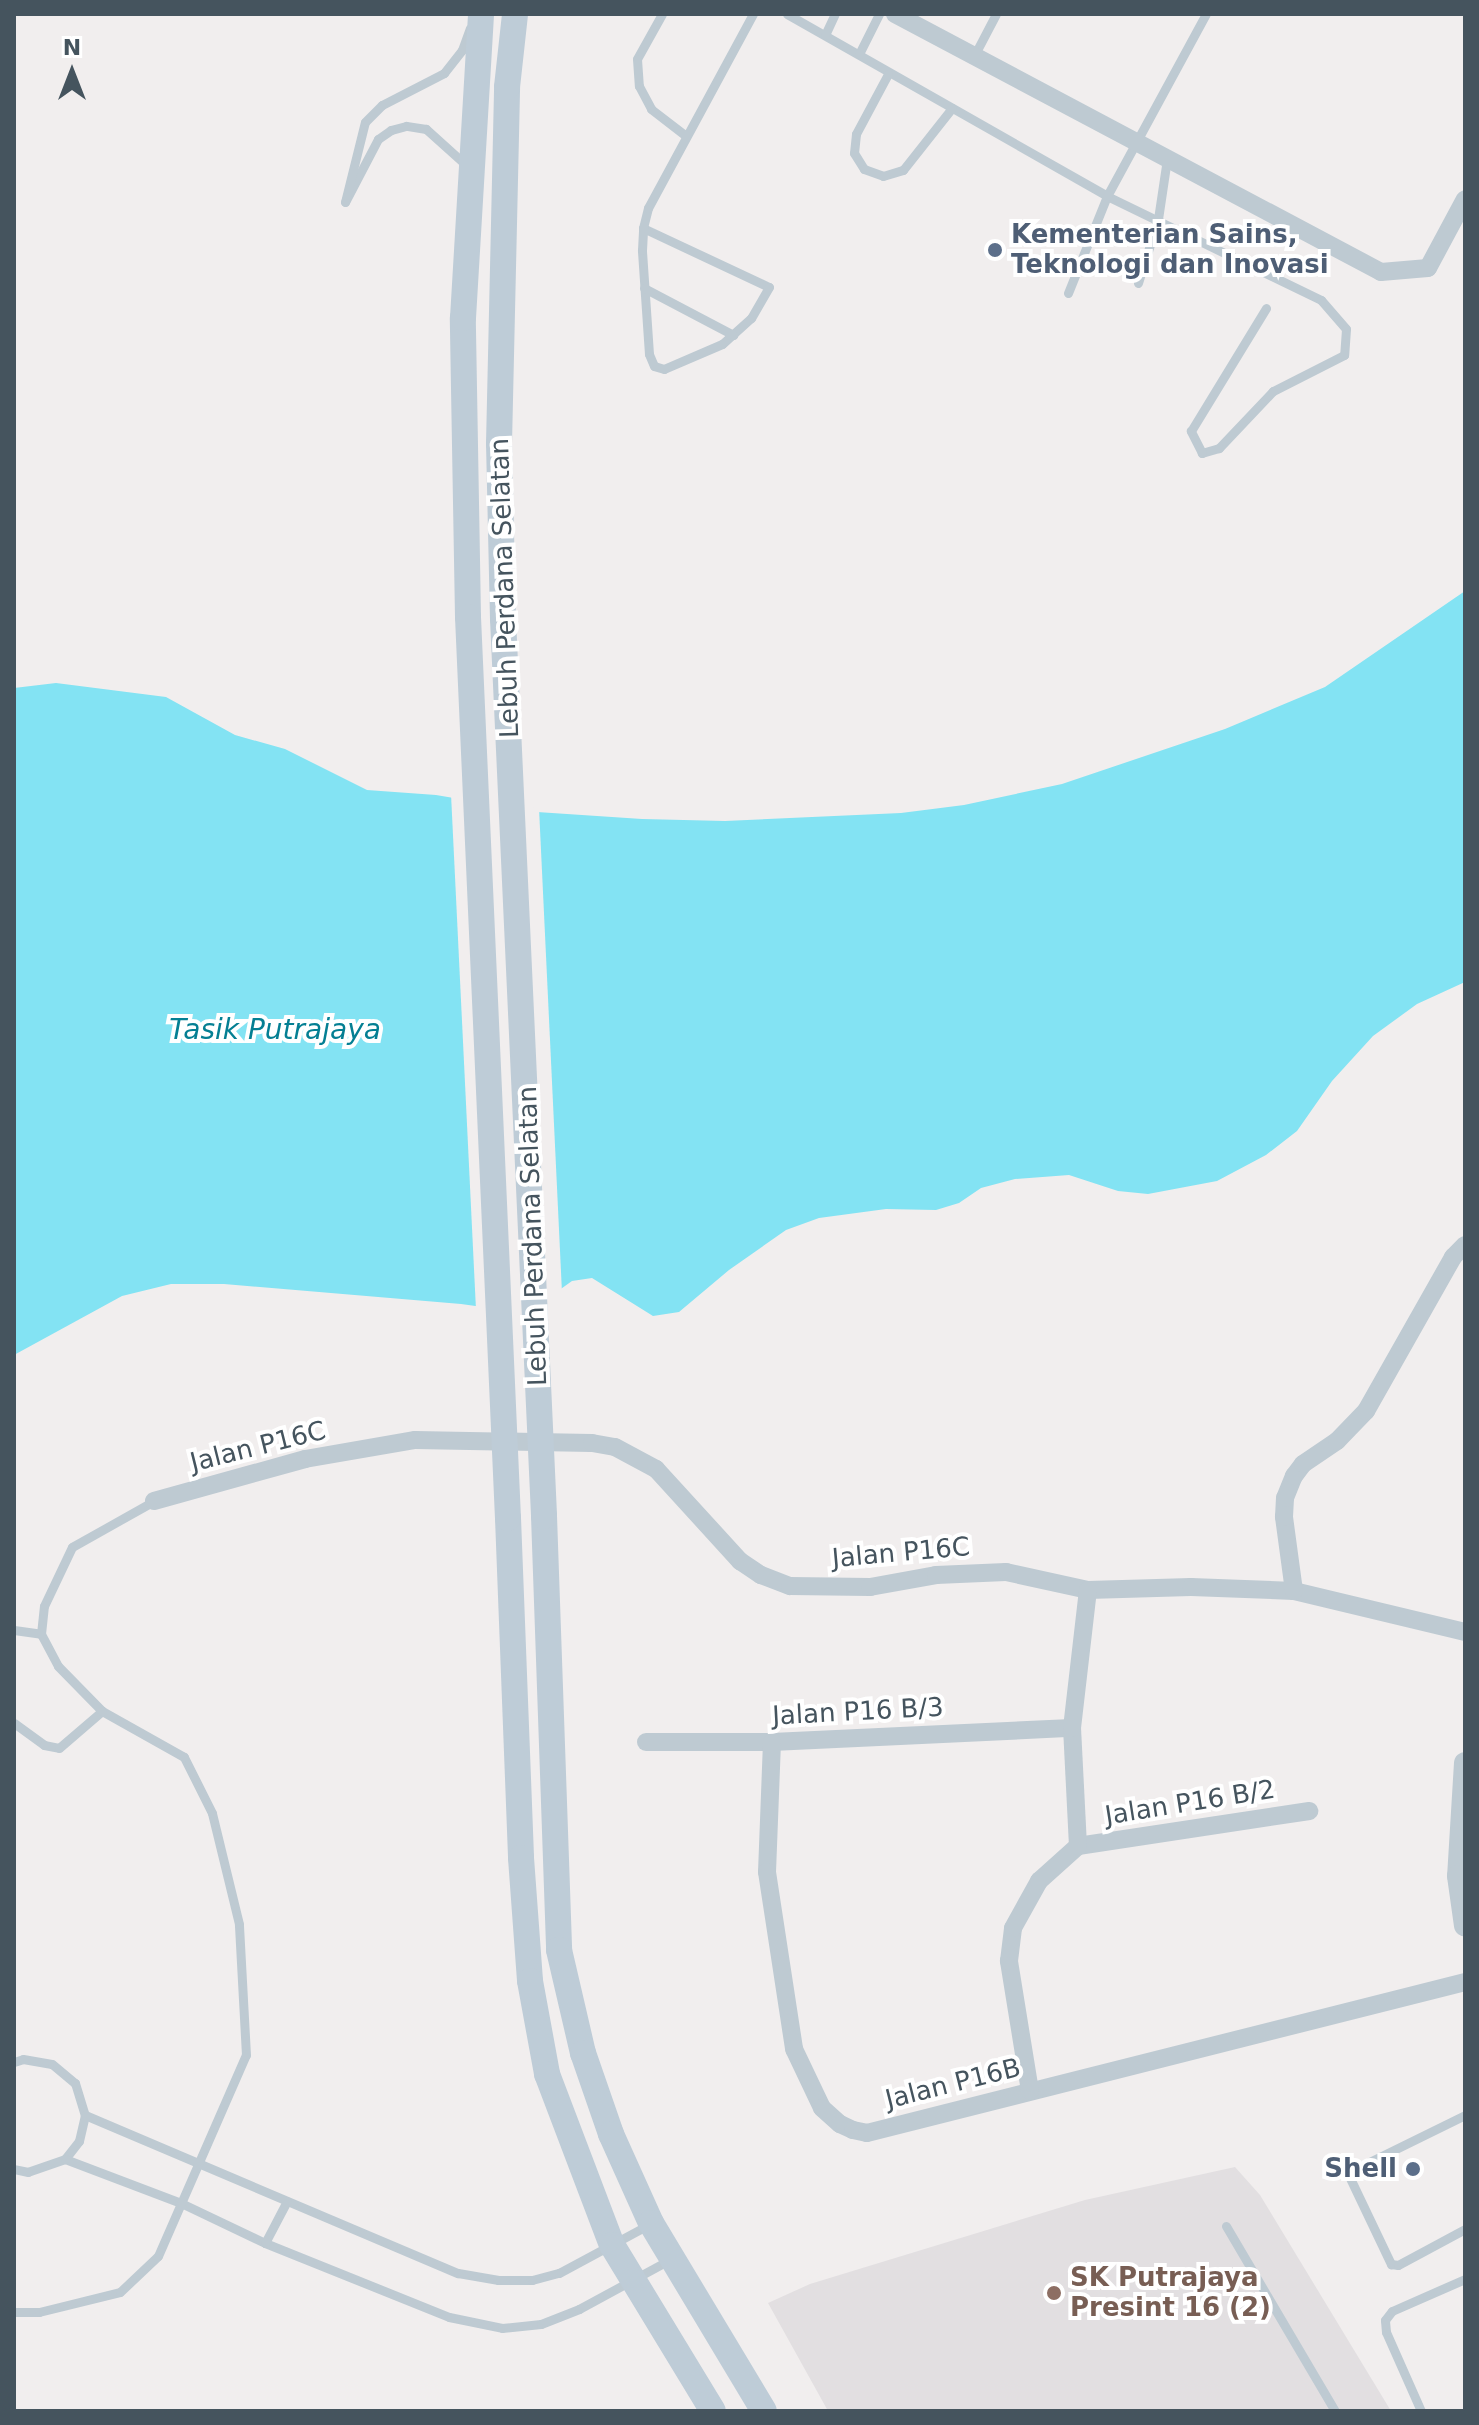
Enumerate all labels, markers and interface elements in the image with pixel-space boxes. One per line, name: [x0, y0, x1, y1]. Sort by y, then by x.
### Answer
north arrow: [32, 32, 112, 112]
text: N: [63, 35, 81, 60]
place label: Kementerian Sains, Teknologi dan Inovasi: [1011, 219, 1329, 280]
marker: Kementerian Sains, Teknologi dan Inovasi: [986, 241, 1004, 259]
street label: Lebuh Perdana Selatan: [484, 437, 526, 739]
water label: Tasik Putrajaya: [169, 1013, 381, 1047]
street label: Lebuh Perdana Selatan: [512, 1085, 554, 1387]
street label: Jalan P16C: [187, 1415, 329, 1479]
street label: Jalan P16C: [831, 1531, 971, 1575]
street label: Jalan P16 B/3: [771, 1692, 945, 1732]
street label: Jalan P16 B/2: [1103, 1774, 1277, 1832]
street label: Jalan P16B: [882, 2052, 1024, 2116]
place label: Shell: [1324, 2153, 1397, 2185]
marker: Shell: [1404, 2160, 1422, 2178]
place label: SK Putrajaya Presint 16 (2): [1070, 2262, 1271, 2324]
marker: SK Putrajaya Presint 16 (2): [1045, 2284, 1063, 2302]

